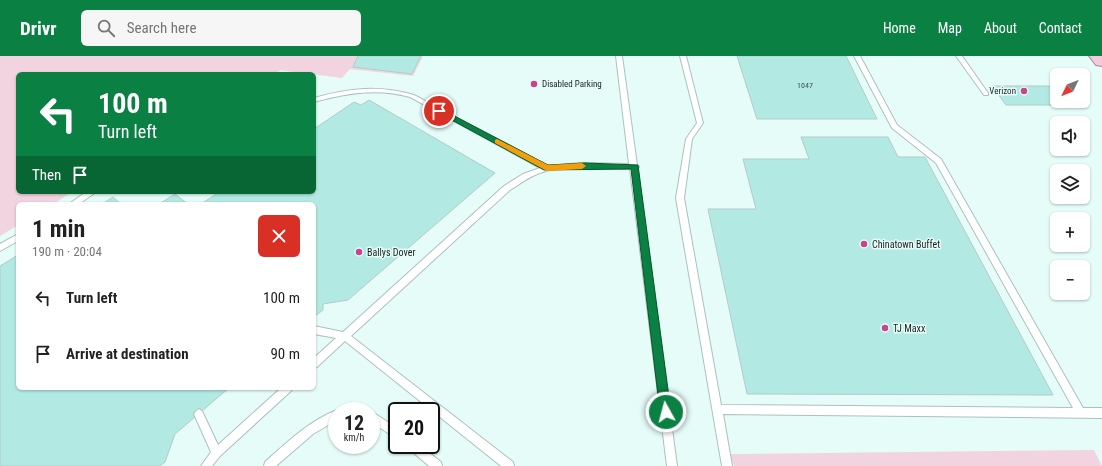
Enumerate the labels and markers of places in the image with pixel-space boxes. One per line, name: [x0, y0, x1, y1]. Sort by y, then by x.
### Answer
marker: Disabled Parking: [529, 79, 539, 89]
place label: Disabled Parking: [542, 79, 602, 89]
place label: Verizon: [989, 86, 1016, 96]
marker: Verizon: [1019, 86, 1029, 96]
pin: [422, 94, 456, 128]
marker: Chinatown Buffet: [859, 239, 869, 249]
place label: Chinatown Buffet: [872, 239, 940, 250]
marker: Ballys Dover: [354, 247, 364, 257]
place label: Ballys Dover: [367, 247, 415, 258]
marker: TJ Maxx: [880, 323, 890, 333]
place label: TJ Maxx: [893, 323, 926, 334]

